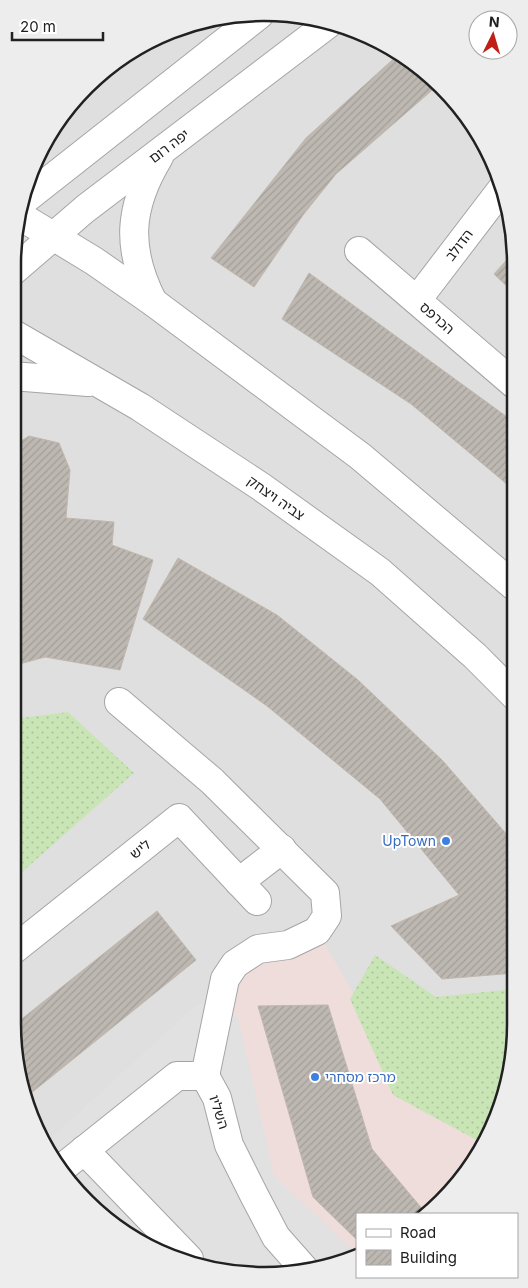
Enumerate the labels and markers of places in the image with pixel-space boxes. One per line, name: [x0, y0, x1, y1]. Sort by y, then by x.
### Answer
place label: UpTown: [382, 832, 436, 849]
marker: UpTown: [440, 835, 452, 847]
place label: מרכז מסחרי: [325, 1068, 396, 1085]
marker: מרכז מסחרי: [309, 1071, 321, 1083]

